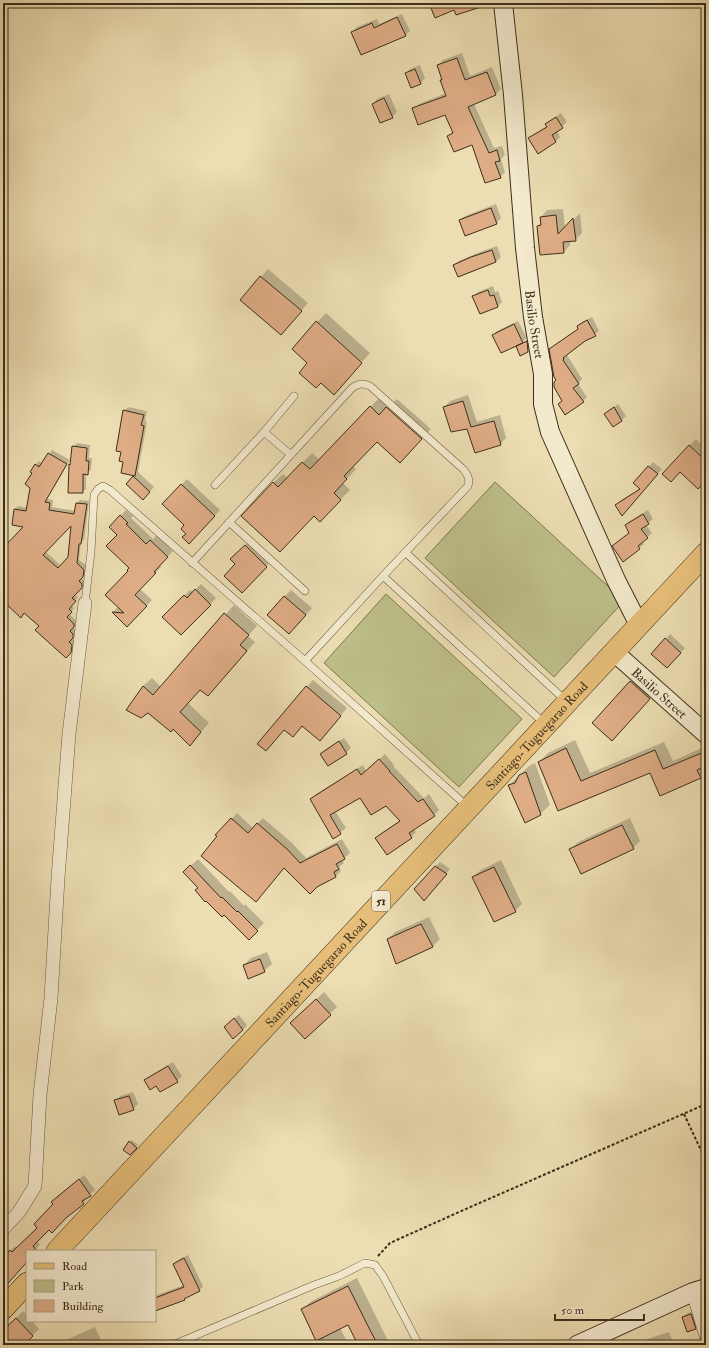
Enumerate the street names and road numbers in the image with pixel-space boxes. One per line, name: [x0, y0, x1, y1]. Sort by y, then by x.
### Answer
street label: Basilio Street: [521, 289, 547, 360]
street label: Basilio Street: [628, 664, 690, 722]
street label: Santiago-Tuguegarao Road: [483, 678, 592, 794]
road number: 51: [372, 891, 390, 911]
street label: Santiago-Tuguegarao Road: [262, 915, 371, 1031]

